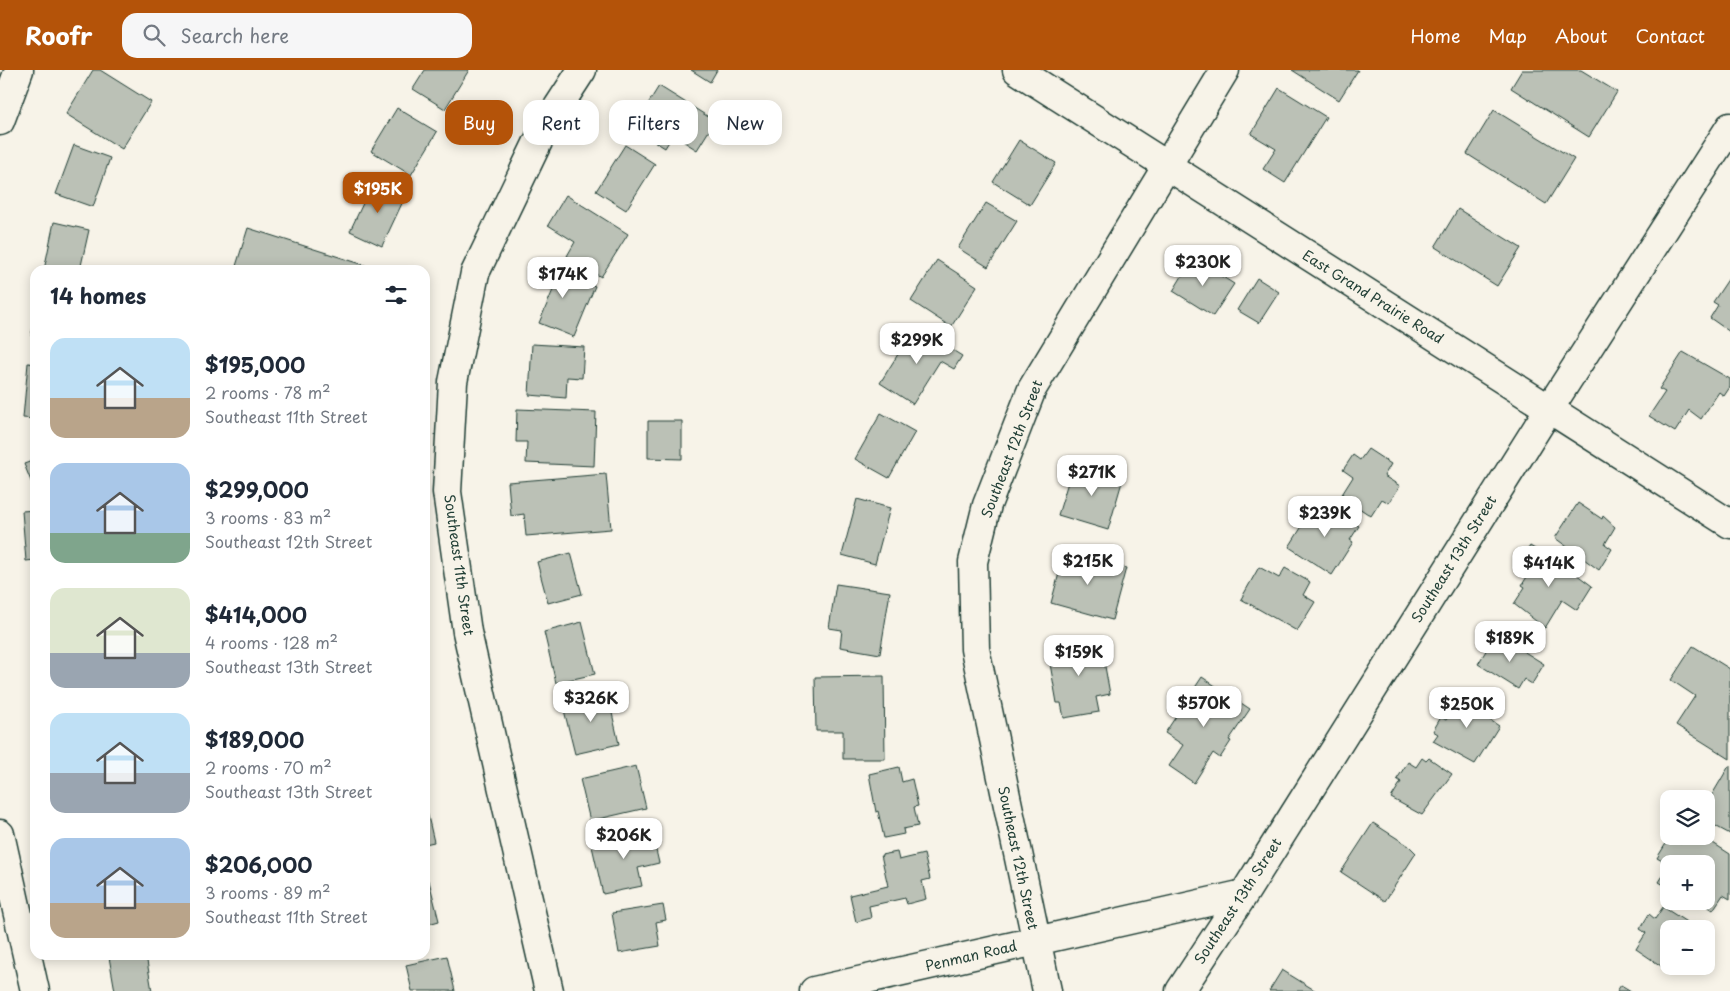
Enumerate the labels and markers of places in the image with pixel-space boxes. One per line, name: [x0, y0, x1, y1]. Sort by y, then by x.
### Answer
pin: $195K: [343, 172, 413, 214]
pin: $230K: [1168, 244, 1238, 287]
pin: $174K: [528, 256, 598, 299]
pin: $299K: [882, 322, 952, 365]
pin: $271K: [1057, 454, 1127, 497]
pin: $239K: [1290, 496, 1360, 538]
pin: $215K: [1053, 544, 1123, 586]
pin: $414K: [1514, 546, 1584, 588]
pin: $189K: [1475, 620, 1545, 663]
pin: $159K: [1044, 634, 1114, 677]
pin: $326K: [556, 680, 626, 723]
pin: $570K: [1169, 686, 1239, 728]
pin: $250K: [1432, 686, 1502, 729]
pin: $206K: [589, 818, 659, 860]

